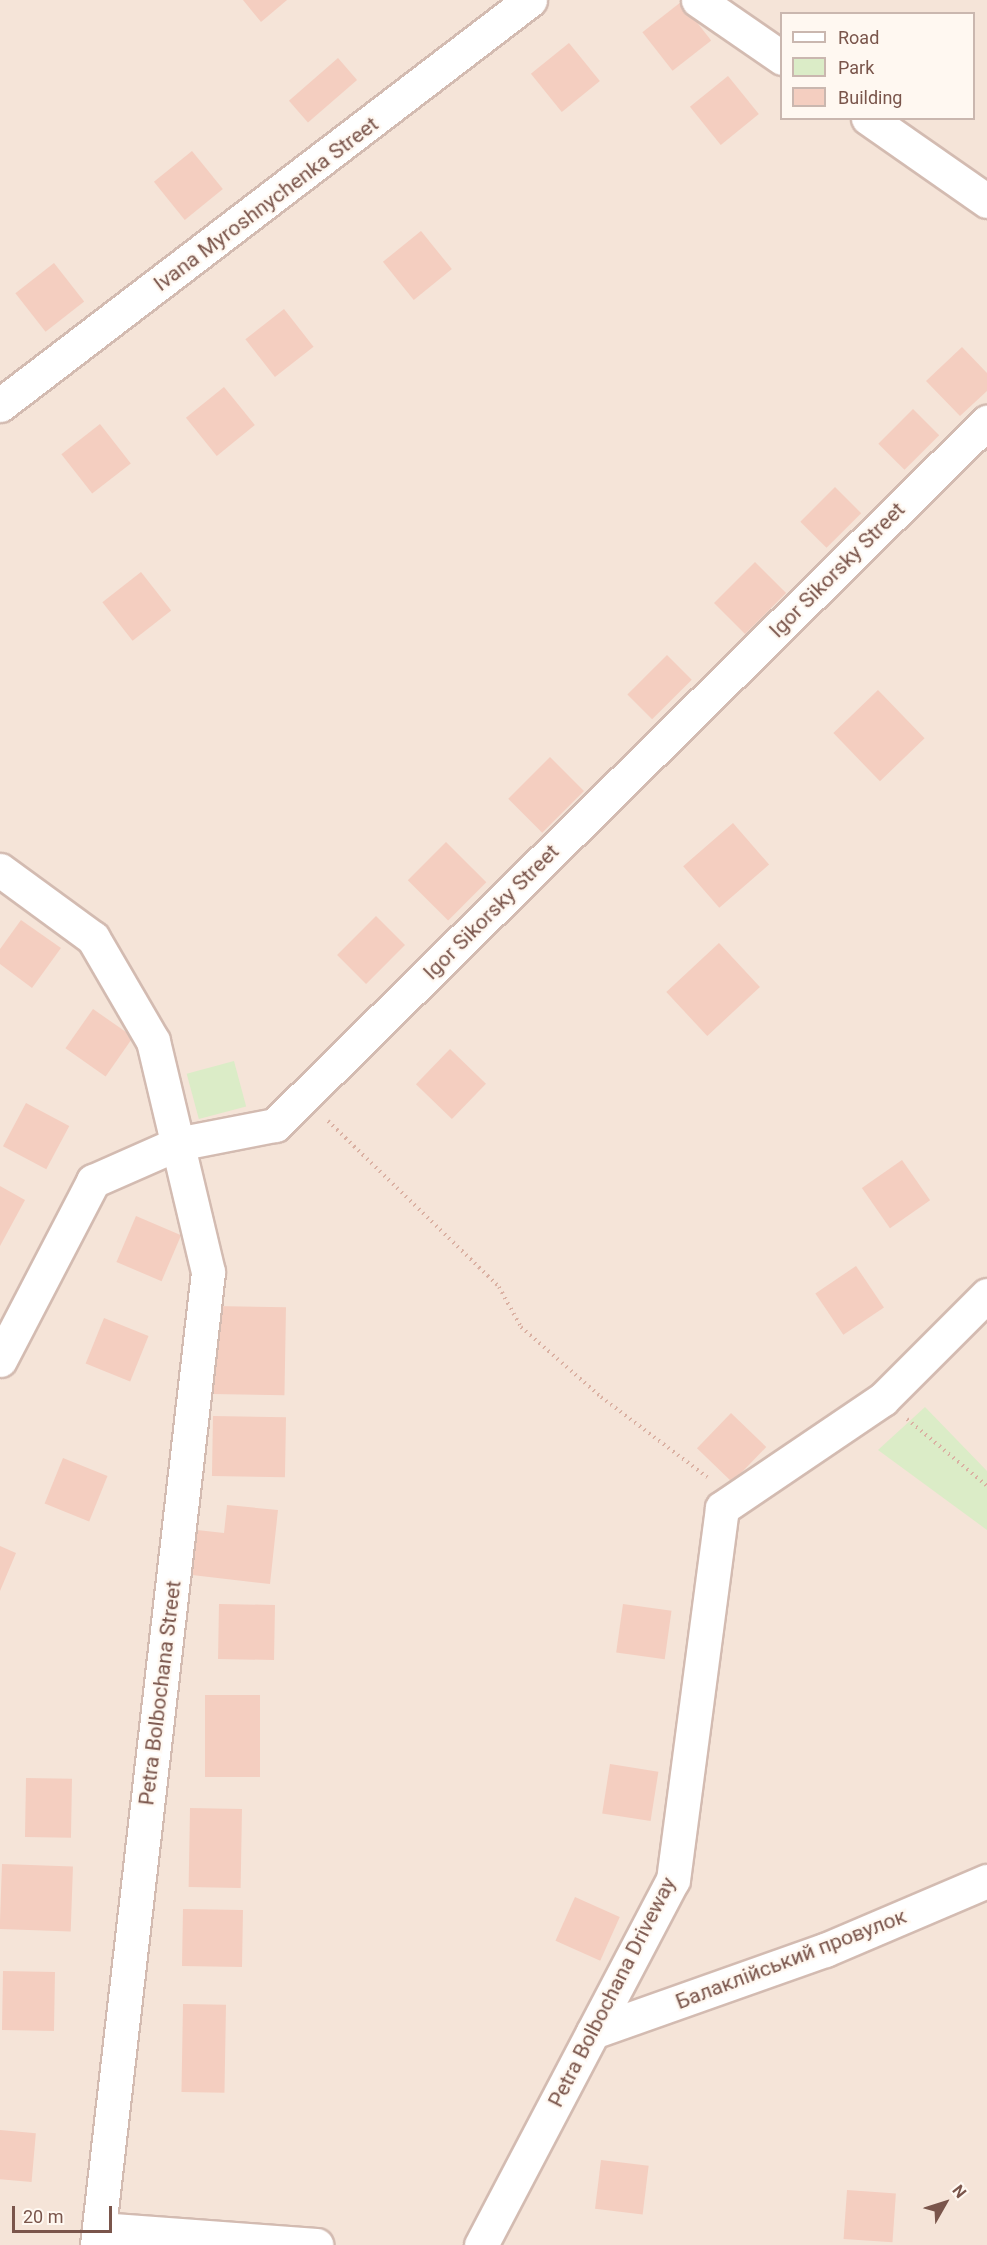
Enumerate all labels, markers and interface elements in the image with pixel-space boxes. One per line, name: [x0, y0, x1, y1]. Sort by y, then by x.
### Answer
legend: [780, 12, 975, 120]
text: Road: [838, 27, 879, 48]
text: Park: [838, 57, 874, 78]
text: Building: [838, 87, 902, 108]
street label: Ivana Myroshnychenka Street: [149, 111, 383, 297]
street label: Igor Sikorsky Street: [764, 497, 910, 643]
street label: Igor Sikorsky Street: [418, 839, 564, 985]
street label: Petra Bolbochana Street: [134, 1579, 186, 1807]
street label: Petra Bolbochana Driveway: [543, 1873, 681, 2111]
street label: Балаклійський провулок: [672, 1903, 910, 2015]
north arrow: [915, 2173, 975, 2233]
text: N: [948, 2181, 970, 2202]
scale bar: [15, 2194, 116, 2232]
text: 20 m: [23, 2206, 63, 2227]

